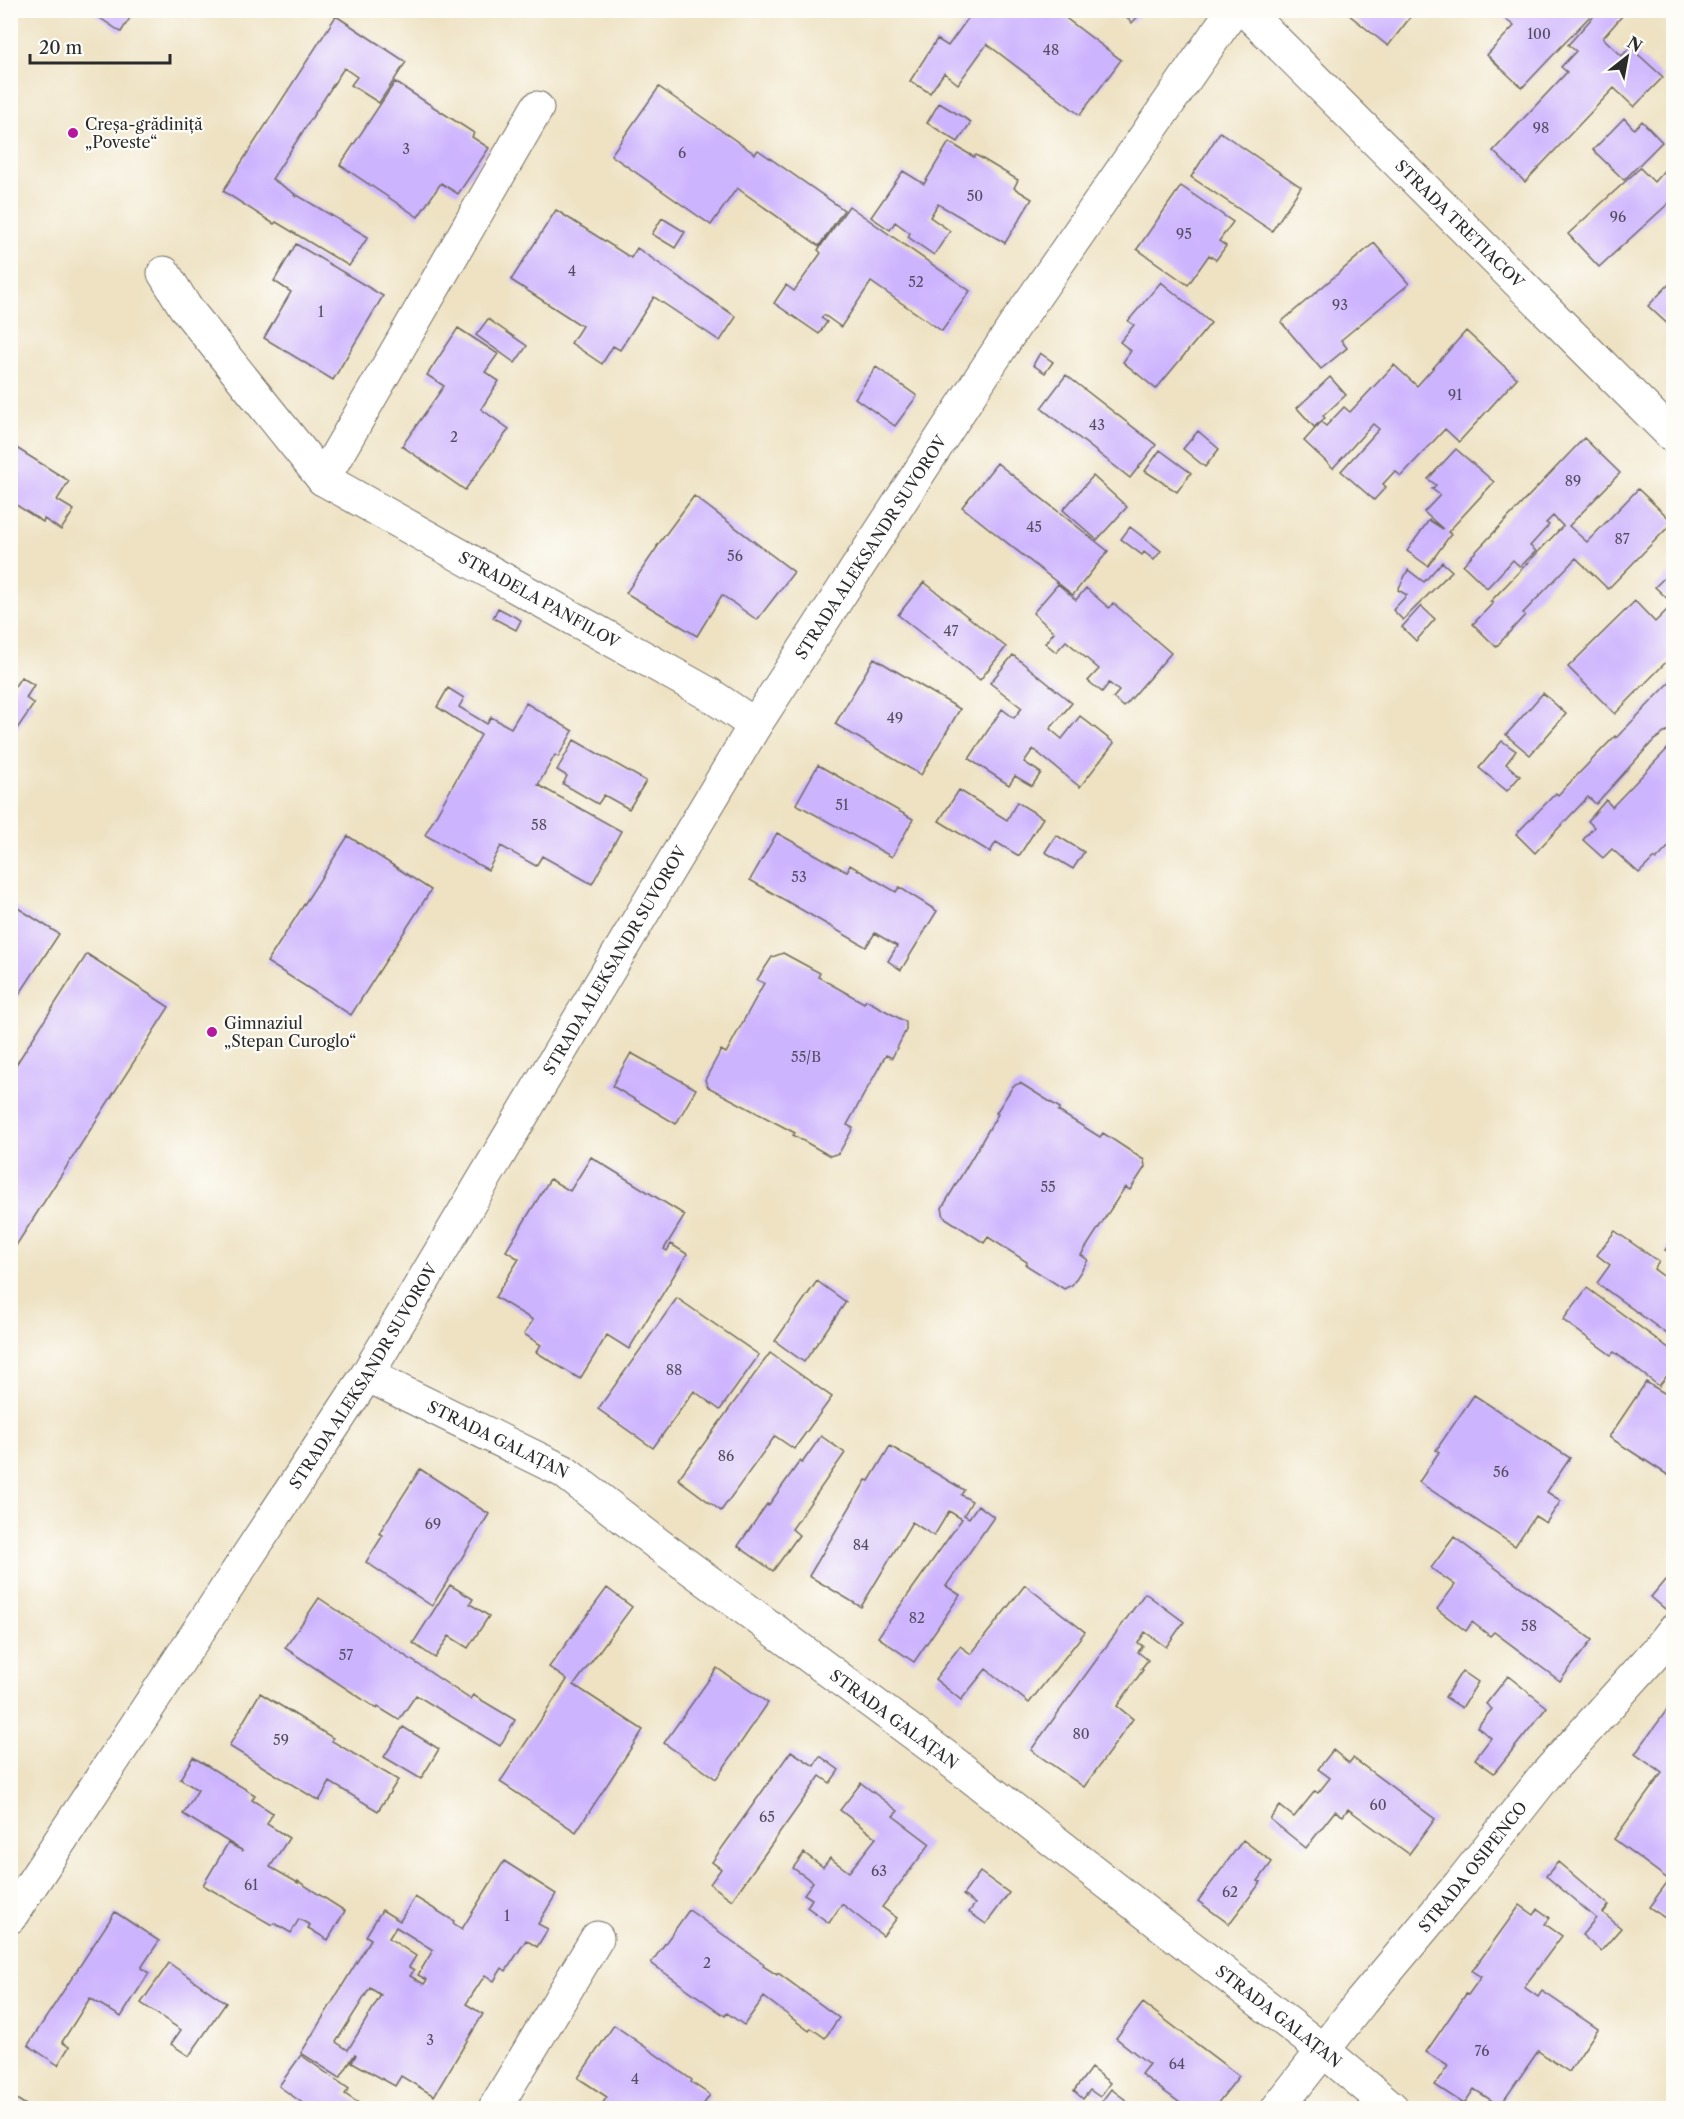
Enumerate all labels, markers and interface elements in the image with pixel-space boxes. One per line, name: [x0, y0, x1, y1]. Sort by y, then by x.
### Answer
house number: 100: [1527, 25, 1551, 43]
scale bar: [30, 27, 170, 65]
north arrow: [1597, 27, 1657, 87]
text: N: [1624, 32, 1646, 56]
text: 20 m: [39, 37, 83, 59]
house number: 48: [1043, 41, 1059, 59]
place label: Creșa-grădiniță „Poveste“: [85, 114, 203, 152]
house number: 98: [1533, 119, 1549, 137]
marker: Creșa-grădiniță „Poveste“: [66, 126, 80, 140]
house number: 3: [402, 140, 410, 158]
house number: 6: [678, 144, 686, 162]
street label: STRADA TRETIACOV: [1391, 155, 1529, 292]
house number: 50: [967, 187, 983, 205]
house number: 96: [1610, 208, 1626, 226]
house number: 95: [1176, 225, 1192, 243]
house number: 4: [568, 262, 576, 280]
house number: 52: [908, 273, 924, 291]
house number: 93: [1332, 296, 1348, 314]
house number: 1: [318, 303, 324, 321]
house number: 91: [1448, 386, 1462, 404]
house number: 43: [1089, 416, 1105, 434]
house number: 2: [450, 428, 458, 446]
street label: STRADA ALEKSANDR SUVOROV: [791, 431, 951, 663]
house number: 89: [1565, 472, 1581, 490]
house number: 45: [1026, 518, 1042, 536]
house number: 87: [1614, 530, 1630, 548]
street label: STRADELA PANFILOV: [455, 547, 624, 652]
house number: 56: [727, 547, 743, 565]
house number: 47: [944, 622, 959, 640]
house number: 49: [887, 709, 903, 727]
house number: 51: [835, 796, 849, 814]
house number: 58: [531, 816, 547, 834]
street label: STRADA ALEKSANDR SUVOROV: [539, 842, 691, 1078]
house number: 53: [791, 868, 807, 886]
place label: Gimnaziul „Stepan Curoglo“: [224, 1013, 356, 1051]
marker: Gimnaziul „Stepan Curoglo“: [205, 1025, 219, 1039]
house number: 55/B: [791, 1048, 821, 1066]
house number: 55: [1040, 1178, 1056, 1196]
street label: STRADA ALEKSANDR SUVOROV: [285, 1259, 442, 1493]
house number: 88: [666, 1361, 682, 1379]
street label: STRADA GALAȚAN: [424, 1396, 572, 1482]
house number: 86: [718, 1447, 734, 1465]
house number: 56: [1493, 1463, 1509, 1481]
house number: 69: [425, 1515, 441, 1533]
house number: 84: [853, 1536, 869, 1554]
house number: 82: [909, 1609, 925, 1627]
house number: 58: [1521, 1617, 1537, 1635]
house number: 57: [339, 1646, 353, 1664]
street label: STRADA GALAȚAN: [826, 1665, 962, 1773]
house number: 80: [1072, 1725, 1090, 1743]
house number: 59: [273, 1731, 289, 1749]
house number: 60: [1369, 1796, 1387, 1814]
street label: STRADA OSIPENCO: [1414, 1797, 1531, 1936]
house number: 65: [759, 1808, 775, 1826]
house number: 63: [871, 1862, 887, 1880]
house number: 61: [244, 1876, 258, 1894]
house number: 62: [1222, 1883, 1238, 1901]
house number: 1: [504, 1907, 510, 1925]
house number: 2: [703, 1954, 711, 1972]
street label: STRADA GALAȚAN: [1212, 1961, 1346, 2072]
house number: 3: [426, 2031, 434, 2049]
house number: 76: [1475, 2042, 1489, 2060]
house number: 64: [1169, 2055, 1185, 2073]
house number: 4: [631, 2070, 639, 2088]

